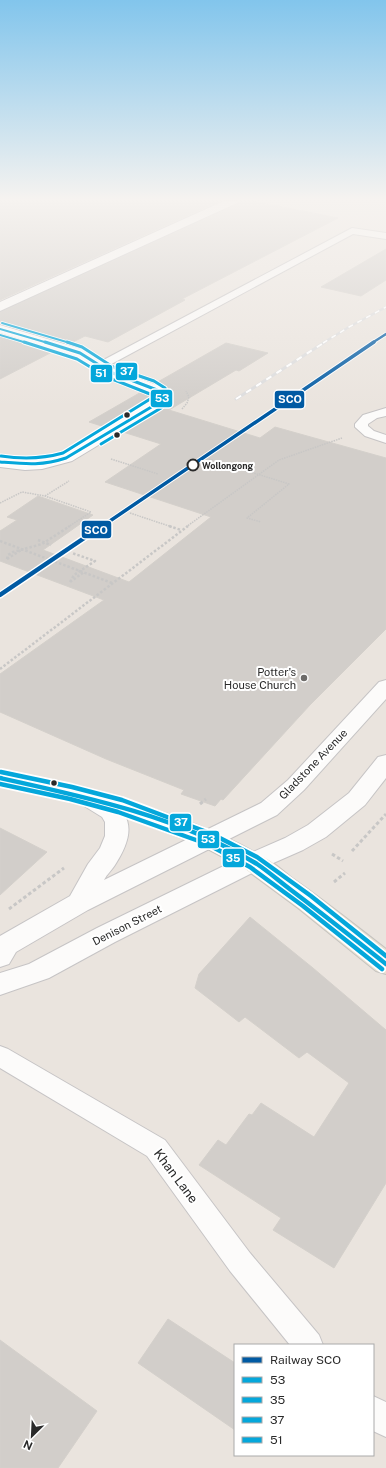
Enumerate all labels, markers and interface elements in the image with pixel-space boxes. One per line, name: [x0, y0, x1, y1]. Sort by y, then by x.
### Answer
line badge: 37: [115, 362, 138, 381]
line badge: 51: [90, 364, 113, 383]
text: 37: [120, 365, 134, 377]
text: 51: [95, 367, 107, 379]
line badge: 53: [150, 389, 173, 408]
line badge: SCO: [274, 390, 305, 409]
text: 53: [155, 392, 169, 404]
text: SCO: [278, 393, 302, 405]
unlabelled marker: [122, 410, 132, 420]
unlabelled marker: [112, 430, 122, 440]
marker: Wollongong: [186, 458, 200, 472]
place label: Wollongong: [202, 460, 253, 471]
line badge: SCO: [81, 520, 112, 539]
text: SCO: [84, 524, 108, 536]
place label: Potter's House Church: [224, 666, 296, 691]
marker: Potter's House Church: [299, 673, 309, 683]
street label: Gladstone Avenue: [276, 726, 350, 802]
unlabelled marker: [49, 778, 59, 788]
line badge: 37: [169, 813, 192, 832]
text: 37: [174, 816, 188, 828]
line badge: 53: [197, 830, 220, 849]
text: 53: [201, 833, 215, 845]
line badge: 35: [222, 848, 245, 868]
text: 35: [226, 852, 240, 864]
street label: Denison Street: [90, 902, 164, 948]
street label: Khan Lane: [151, 1146, 201, 1206]
legend: [234, 1344, 374, 1456]
text: Railway SCO: [270, 1353, 341, 1367]
text: 53: [270, 1373, 285, 1387]
text: 35: [270, 1393, 286, 1407]
text: 37: [270, 1413, 285, 1427]
north arrow: [12, 1416, 52, 1456]
text: 51: [270, 1433, 283, 1447]
text: N: [22, 1438, 34, 1452]

